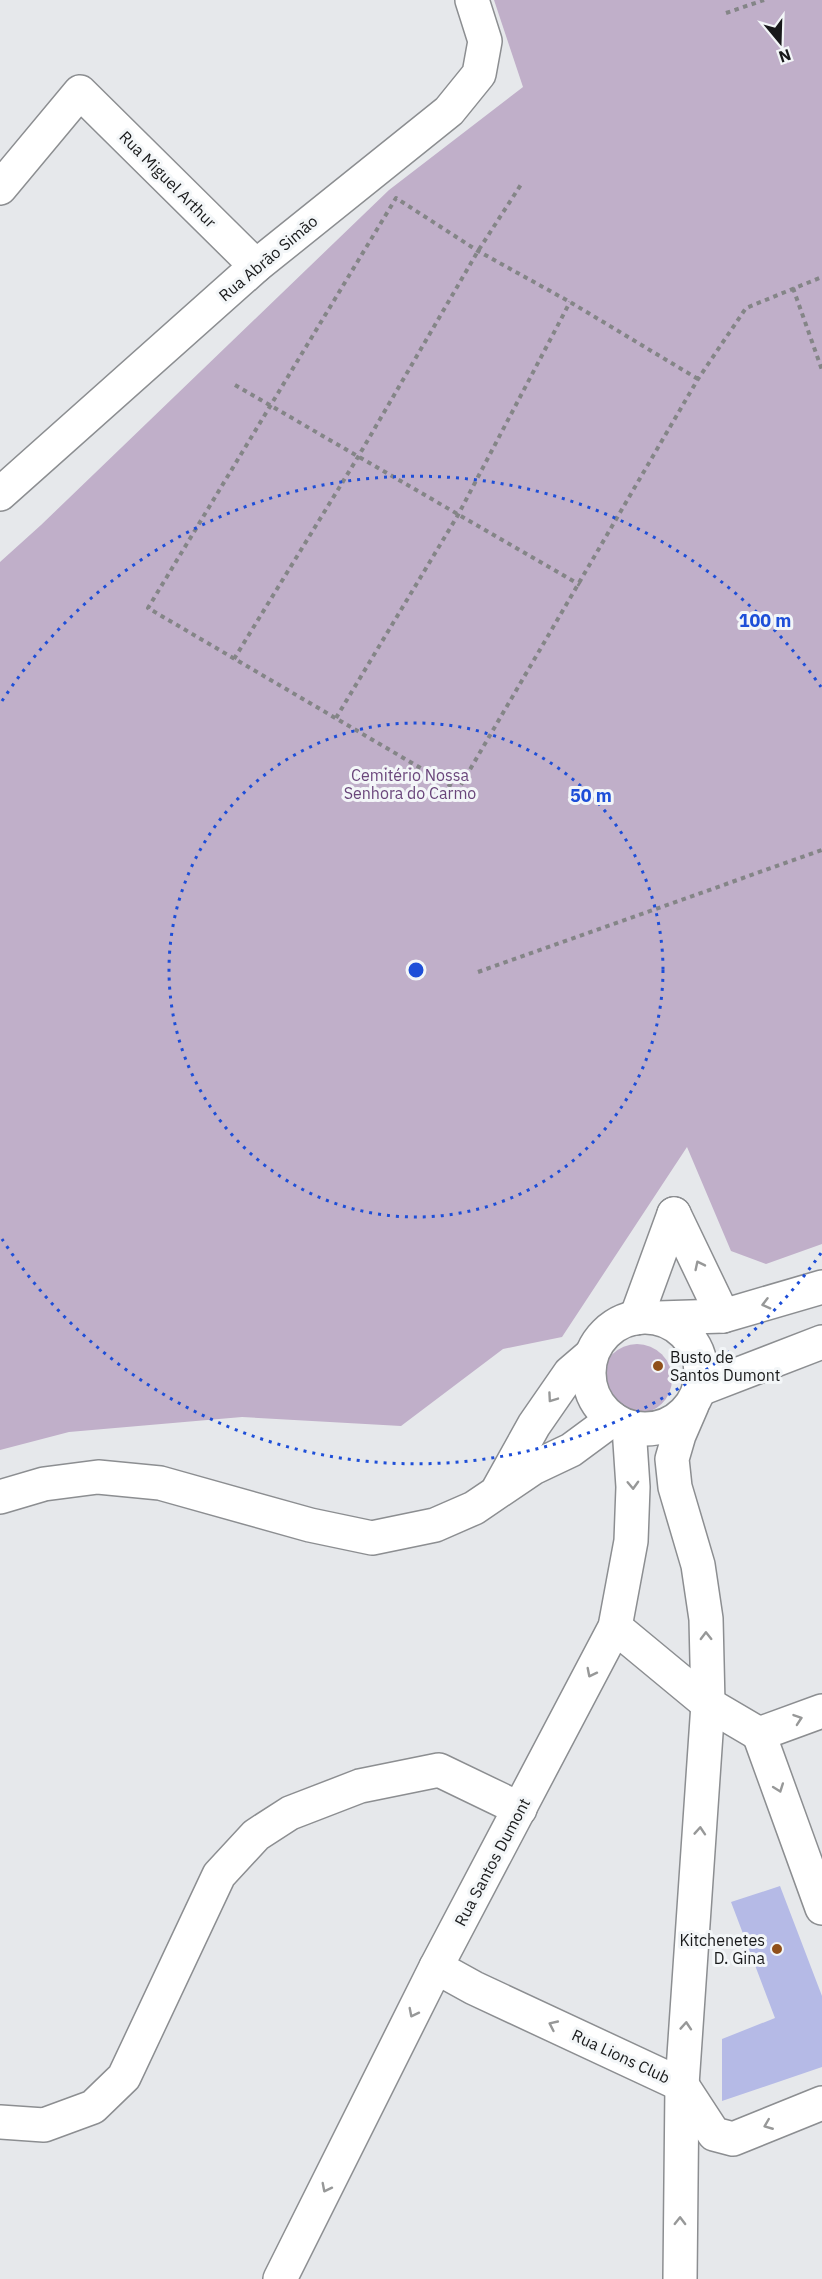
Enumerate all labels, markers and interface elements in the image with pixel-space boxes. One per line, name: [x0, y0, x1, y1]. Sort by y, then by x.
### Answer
north arrow: [750, 12, 810, 72]
text: N: [776, 45, 794, 68]
street label: Rua Miguel Arthur: [115, 126, 221, 232]
street label: Rua Abrão Simão: [214, 211, 322, 305]
text: 100 m: [739, 609, 791, 632]
park label: Cemitério Nossa Senhora do Carmo: [344, 765, 476, 803]
text: 50 m: [570, 784, 612, 807]
centre of rings: [406, 960, 426, 980]
one-way arrow: [694, 1260, 706, 1271]
one-way arrow: [761, 1297, 772, 1309]
place label: Busto de Santos Dumont: [670, 1347, 780, 1385]
marker: Busto de Santos Dumont: [651, 1359, 665, 1373]
one-way arrow: [548, 1391, 559, 1402]
one-way arrow: [626, 1481, 639, 1490]
one-way arrow: [700, 1632, 713, 1641]
one-way arrow: [587, 1666, 598, 1677]
one-way arrow: [792, 1714, 803, 1727]
one-way arrow: [772, 1782, 785, 1793]
street label: Rua Santos Dumont: [450, 1795, 534, 1929]
one-way arrow: [693, 1827, 706, 1836]
place label: Kitchenetes D. Gina: [679, 1930, 765, 1968]
marker: Kitchenetes D. Gina: [770, 1942, 784, 1956]
one-way arrow: [409, 2007, 420, 2018]
one-way arrow: [548, 2020, 559, 2032]
one-way arrow: [679, 2021, 692, 2030]
street label: Rua Lions Club: [569, 2025, 673, 2087]
one-way arrow: [763, 2118, 774, 2130]
one-way arrow: [322, 2181, 333, 2192]
one-way arrow: [674, 2216, 686, 2225]

